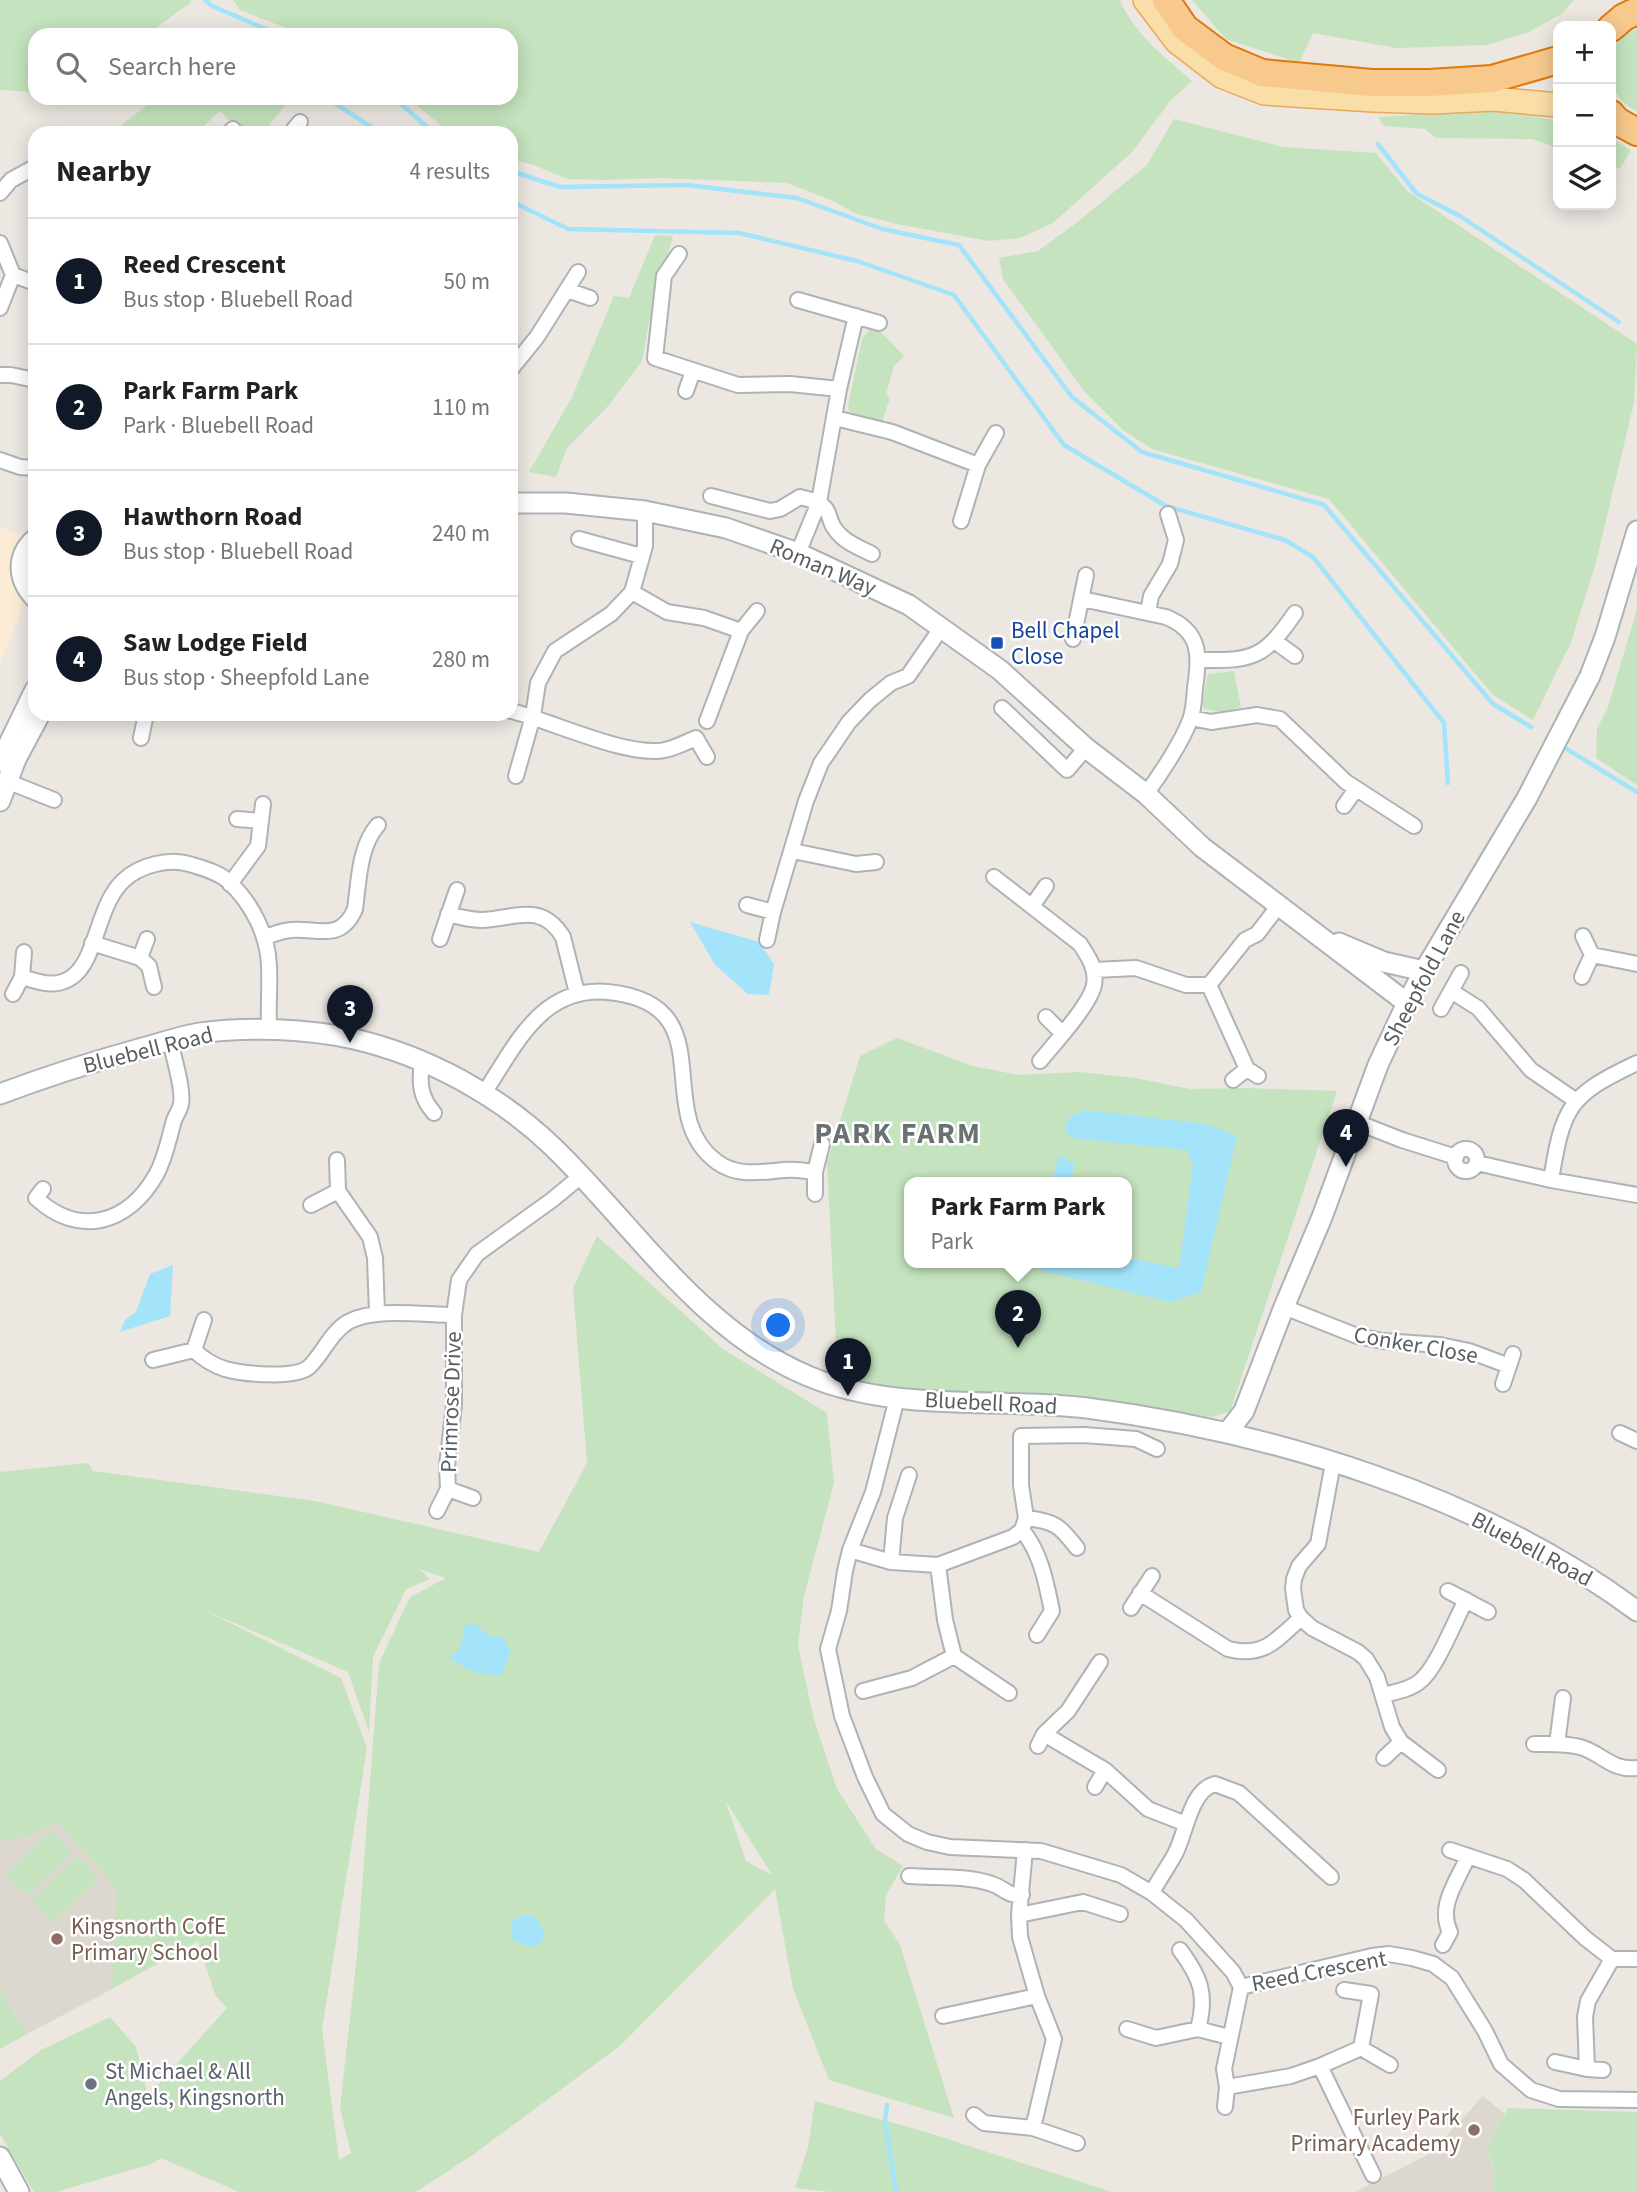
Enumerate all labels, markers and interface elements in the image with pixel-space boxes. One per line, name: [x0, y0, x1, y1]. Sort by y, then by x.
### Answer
map controls: [1553, 21, 1616, 210]
button: +: [1553, 21, 1616, 84]
search box: [28, 28, 518, 105]
icon: search: [52, 48, 90, 86]
text: Search here: [108, 48, 236, 85]
button: −: [1553, 84, 1616, 147]
button: layers: [1553, 147, 1616, 210]
text: Nearby: [56, 150, 151, 193]
text: 4 results: [410, 155, 490, 188]
text: Reed Crescent: [123, 246, 286, 283]
text: 1: [73, 265, 85, 298]
text: 50 m: [443, 265, 490, 298]
text: Bus stop · Bluebell Road: [123, 283, 353, 316]
text: Park Farm Park: [123, 372, 298, 409]
text: 2: [73, 391, 85, 424]
text: 110 m: [432, 391, 490, 424]
text: Park · Bluebell Road: [123, 409, 314, 442]
text: Hawthorn Road: [123, 498, 302, 535]
text: 3: [73, 517, 85, 550]
text: 240 m: [432, 517, 490, 550]
street label: Roman Way: [764, 530, 882, 604]
text: Bus stop · Bluebell Road: [123, 535, 353, 568]
place label: Bell Chapel Close: [1011, 614, 1120, 673]
text: Saw Lodge Field: [123, 624, 308, 661]
marker: Bell Chapel Close: [989, 635, 1005, 651]
text: 4: [73, 643, 85, 676]
text: 280 m: [432, 643, 490, 676]
text: Bus stop · Sheepfold Lane: [123, 661, 369, 694]
street label: Sheepfold Lane: [1374, 904, 1474, 1052]
pin: 3: [327, 985, 373, 1043]
street label: Bluebell Road: [79, 1018, 217, 1082]
pin: 4: [1323, 1109, 1369, 1167]
district label: PARK FARM: [814, 1112, 982, 1155]
popup: [904, 1177, 1132, 1268]
text: Park Farm Park: [930, 1188, 1106, 1225]
text: Park: [930, 1225, 973, 1258]
pin: 2: [995, 1290, 1041, 1348]
your location: [761, 1308, 795, 1342]
street label: Conker Close: [1351, 1318, 1481, 1372]
street label: Primrose Drive: [432, 1331, 470, 1473]
pin: 1: [825, 1338, 871, 1396]
street label: Bluebell Road: [924, 1383, 1058, 1423]
street label: Bluebell Road: [1465, 1503, 1599, 1595]
place label: Kingsnorth CofE Primary School: [71, 1910, 226, 1969]
marker: Kingsnorth CofE Primary School: [49, 1931, 65, 1947]
street label: Reed Crescent: [1249, 1942, 1389, 2000]
place label: St Michael & All Angels, Kingsnorth: [105, 2055, 285, 2114]
marker: St Michael & All Angels, Kingsnorth: [83, 2076, 99, 2092]
place label: Furley Park Primary Academy: [1290, 2101, 1461, 2160]
marker: Furley Park Primary Academy: [1466, 2122, 1482, 2138]

